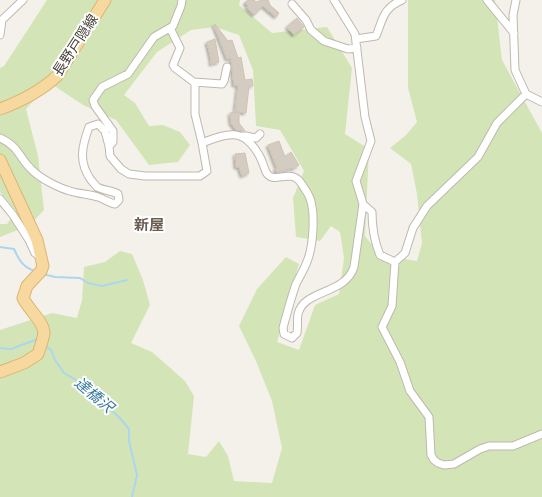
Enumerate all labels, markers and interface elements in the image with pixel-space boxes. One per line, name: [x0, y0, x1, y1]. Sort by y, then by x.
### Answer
street label: 長野戸隠線: [49, 11, 101, 79]
district label: 新屋: [134, 216, 164, 234]
water label: 達橋沢: [71, 374, 119, 418]

